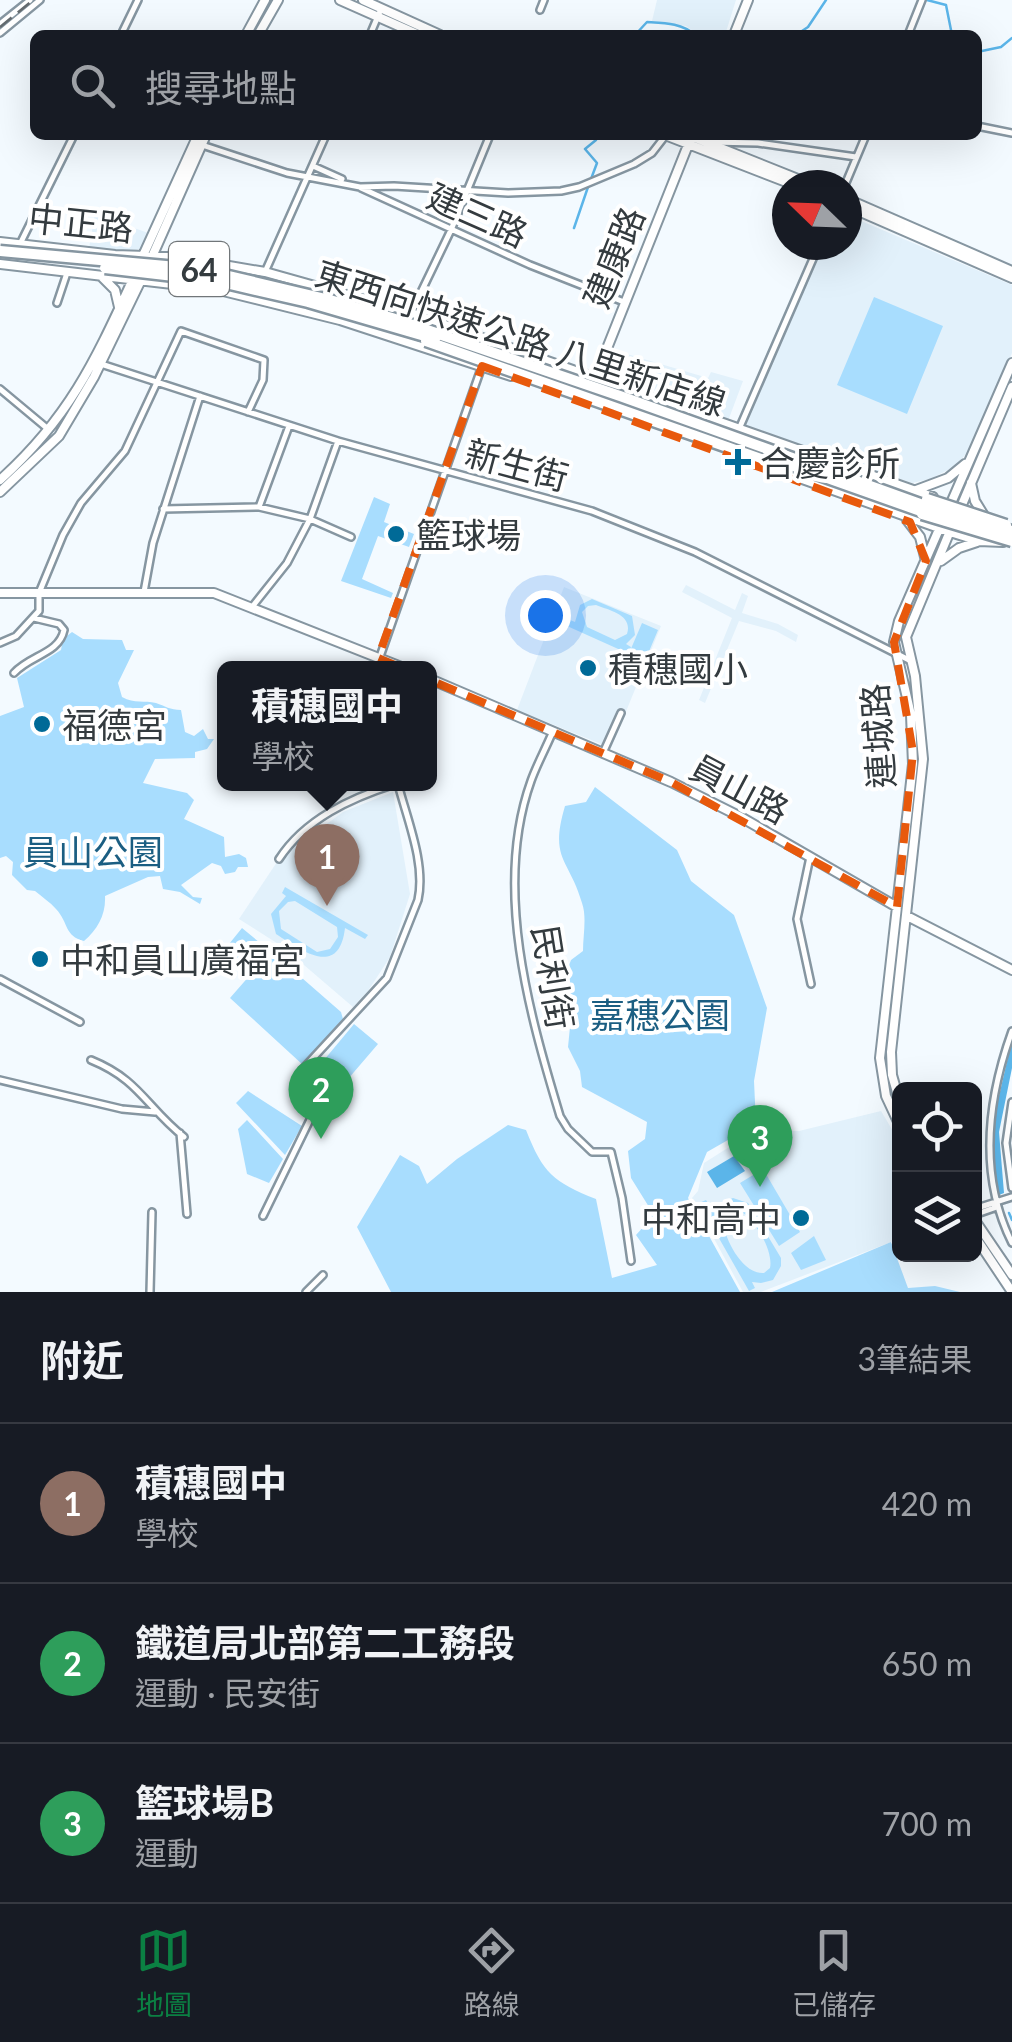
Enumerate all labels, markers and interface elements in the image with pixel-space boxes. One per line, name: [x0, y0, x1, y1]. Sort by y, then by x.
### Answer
search box: [30, 30, 982, 140]
icon: search: [65, 58, 120, 113]
text: 搜尋地點: [145, 64, 297, 110]
north arrow: [772, 170, 862, 260]
street label: 建三路: [421, 173, 535, 255]
street label: 中正路: [27, 196, 135, 248]
street label: 建康路: [574, 200, 652, 314]
road number: 64: [169, 242, 229, 296]
street label: 東西向快速公路 八里新店線: [311, 251, 731, 423]
street label: 新生街: [461, 430, 573, 498]
place label: 合慶診所: [760, 441, 900, 483]
marker: 合慶診所: [725, 449, 751, 475]
place label: 籃球場: [416, 513, 521, 555]
marker: 籃球場: [385, 523, 407, 545]
your location: [520, 590, 571, 641]
place label: 積穗國小: [608, 647, 748, 689]
marker: 積穗國小: [577, 657, 599, 679]
popup: [217, 661, 437, 791]
text: 積穗國中: [251, 682, 403, 728]
street label: 連城路: [852, 682, 902, 790]
place label: 福德宮: [62, 703, 167, 745]
marker: 福德宮: [31, 713, 53, 735]
text: 學校: [251, 736, 315, 775]
street label: 員山路: [684, 745, 796, 831]
pin: 1: [294, 824, 360, 906]
park label: 員山公園: [23, 830, 163, 872]
street label: 民利街: [525, 922, 583, 1032]
place label: 中和員山廣福宮: [60, 938, 305, 980]
marker: 中和員山廣福宮: [29, 948, 51, 970]
park label: 嘉穗公園: [590, 993, 730, 1035]
pin: 2: [288, 1056, 354, 1139]
map controls: [892, 1082, 982, 1262]
button: locate: [892, 1082, 982, 1172]
pin: 3: [728, 1104, 792, 1187]
button: layers: [892, 1172, 982, 1262]
place label: 中和高中: [641, 1197, 781, 1239]
marker: 中和高中: [790, 1207, 812, 1229]
text: 附近: [40, 1335, 124, 1385]
text: 3筆結果: [857, 1339, 972, 1378]
text: 積穗國中: [135, 1459, 287, 1505]
text: 1: [63, 1484, 82, 1523]
text: 420 m: [882, 1484, 972, 1523]
text: 學校: [135, 1513, 199, 1552]
text: 鐵道局北部第二工務段: [135, 1619, 515, 1665]
text: 2: [63, 1644, 82, 1683]
text: 650 m: [882, 1644, 972, 1683]
text: 運動 · 民安街: [135, 1673, 320, 1712]
text: 籃球場B: [135, 1779, 274, 1825]
text: 3: [63, 1804, 82, 1843]
text: 700 m: [882, 1804, 972, 1843]
text: 運動: [135, 1833, 199, 1872]
tab: 地圖: [136, 1923, 192, 2023]
tab: 路線: [464, 1923, 520, 2023]
tab: 已儲存: [792, 1923, 876, 2023]

